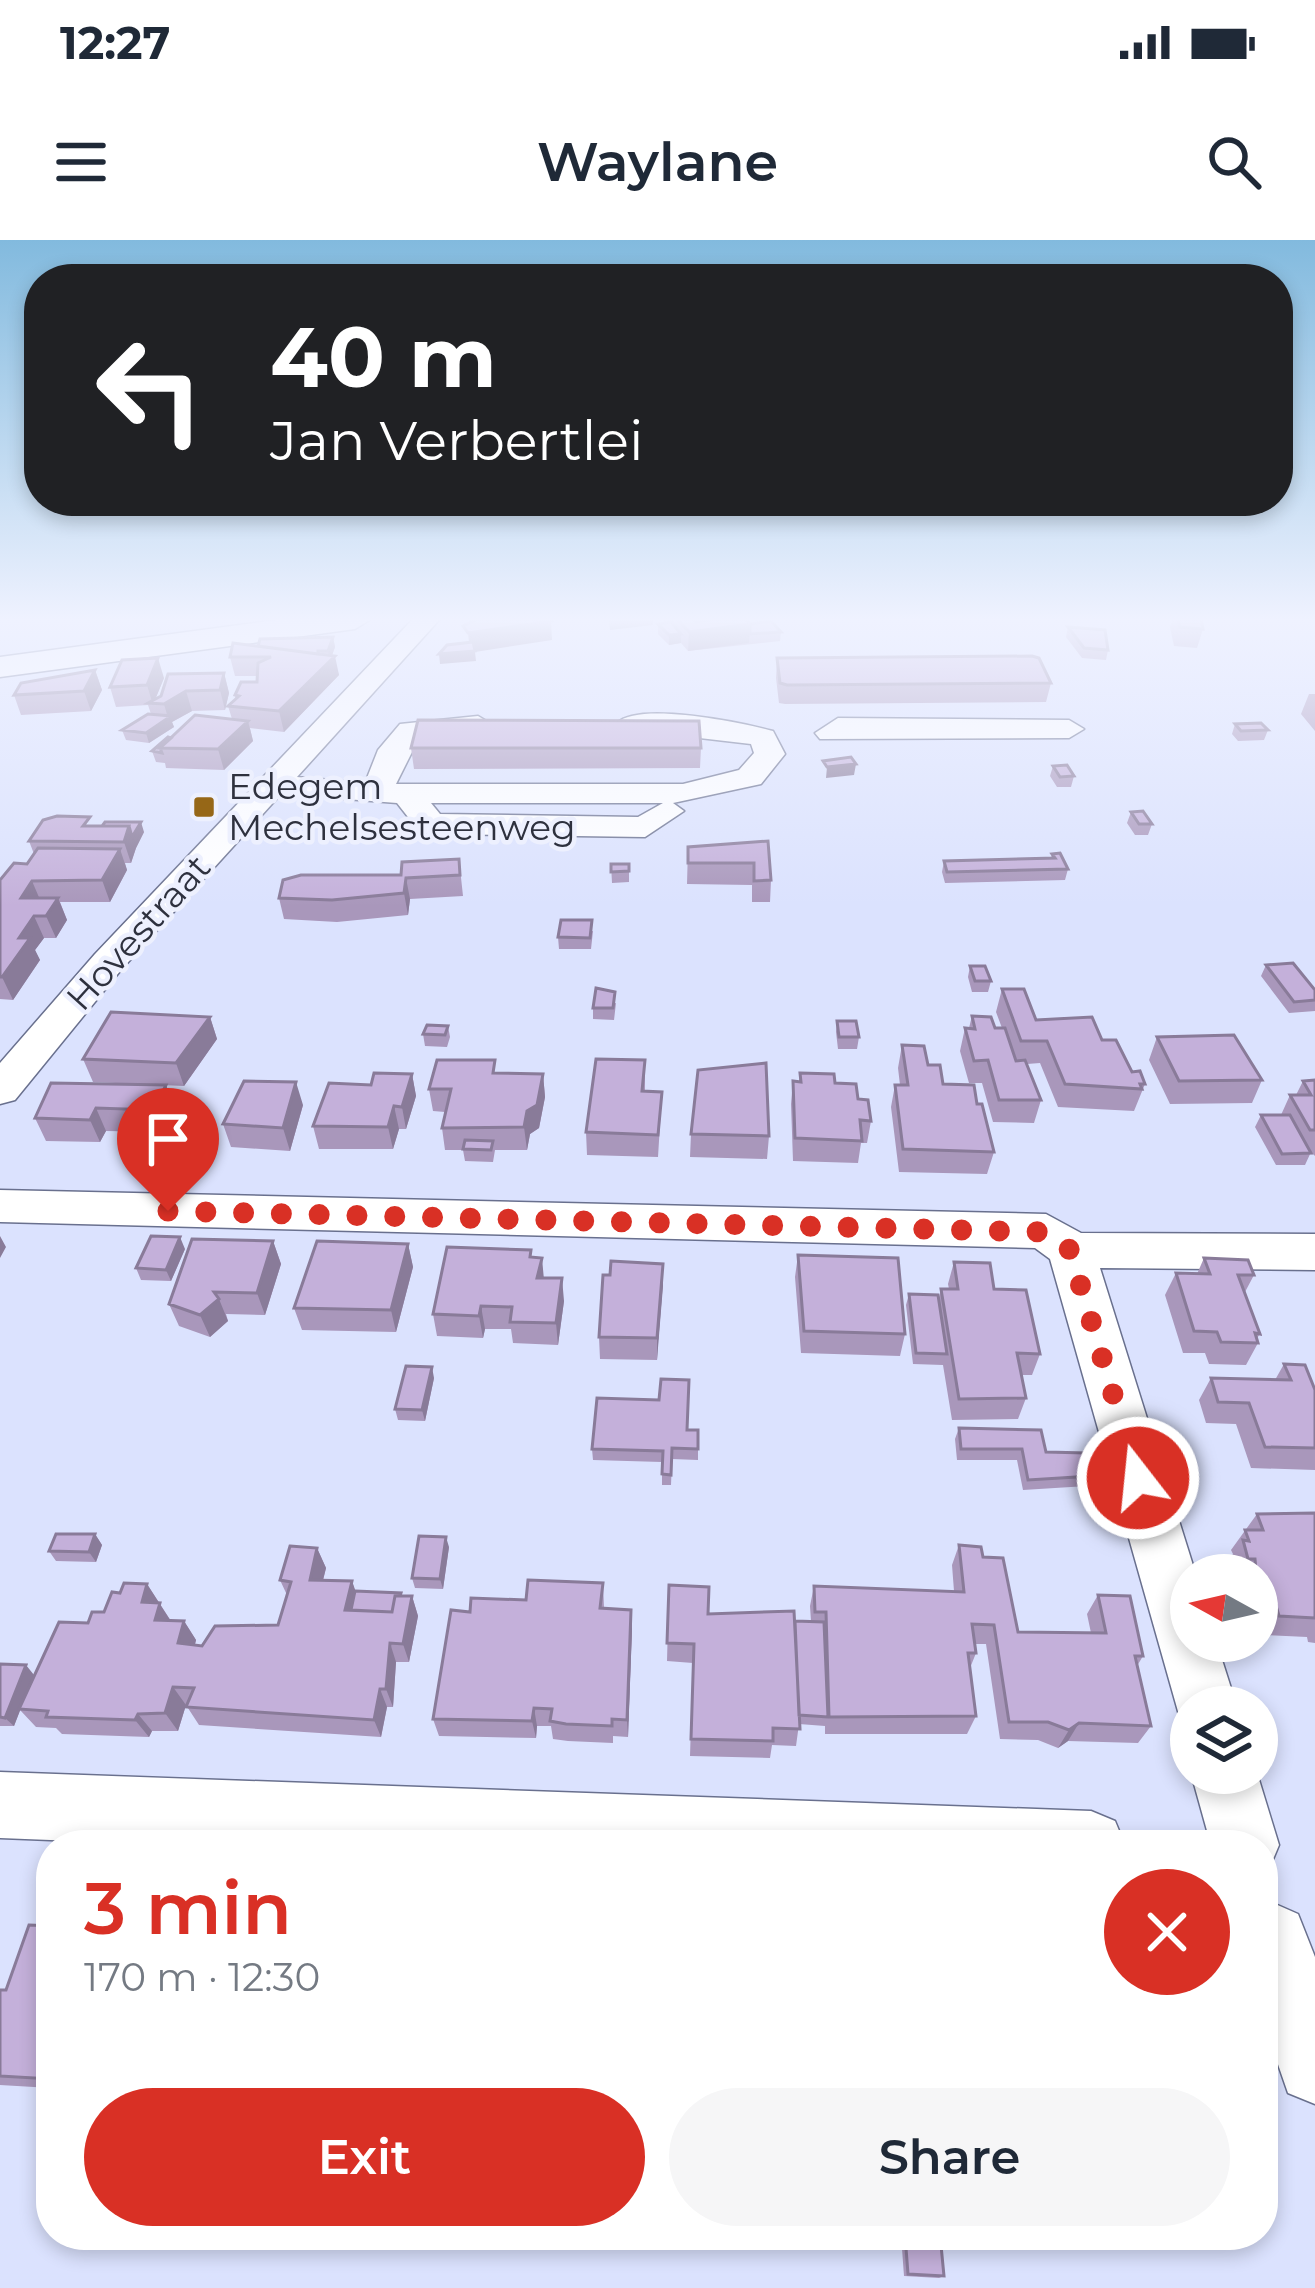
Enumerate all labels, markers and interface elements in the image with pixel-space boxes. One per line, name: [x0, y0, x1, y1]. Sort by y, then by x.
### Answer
text: 12:27: [60, 15, 170, 70]
icon: menu: [48, 129, 114, 195]
text: Waylane: [537, 129, 778, 195]
icon: search: [1201, 129, 1267, 195]
text: 40 m: [270, 306, 497, 408]
icon: left: [72, 312, 228, 468]
text: Jan Verbertlei: [270, 408, 643, 474]
place label: Edegem Mechelsesteenweg: [228, 764, 576, 849]
marker: Edegem Mechelsesteenweg: [191, 794, 217, 820]
street label: Hovestraat: [57, 845, 219, 1019]
pin: [117, 1088, 219, 1211]
icon: arrive: [135, 1106, 201, 1172]
position arrow: [1075, 1415, 1201, 1541]
north arrow: [1170, 1554, 1278, 1662]
map controls: [1170, 1554, 1278, 1794]
button: layers: [1170, 1686, 1278, 1794]
text: 3 min: [84, 1864, 292, 1952]
button: close: [1104, 1869, 1230, 1995]
text: 170 m · 12:30: [84, 1953, 320, 2001]
button: Exit: [84, 2088, 645, 2226]
button: Share: [669, 2088, 1230, 2226]

